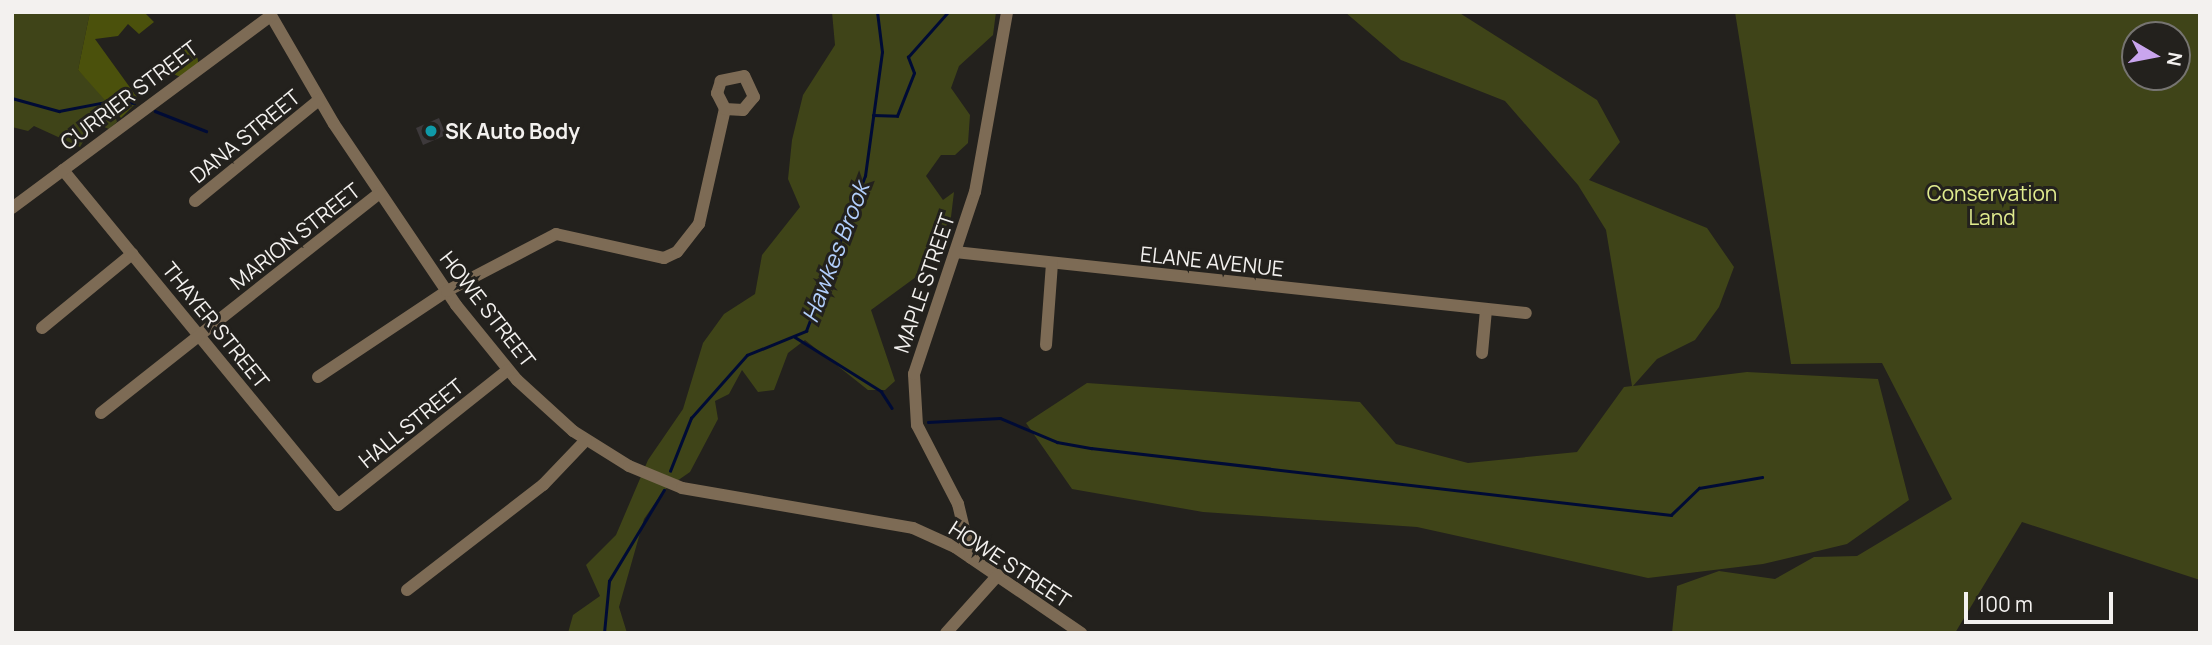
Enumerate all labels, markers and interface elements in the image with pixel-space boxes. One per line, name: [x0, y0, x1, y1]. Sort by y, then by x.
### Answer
north arrow: [2121, 21, 2191, 91]
street label: CURRIER STREET: [55, 35, 203, 155]
text: N: [2161, 50, 2189, 68]
street label: DANA STREET: [185, 84, 305, 188]
place label: SK Auto Body: [445, 118, 580, 144]
marker: SK Auto Body: [423, 123, 439, 139]
street label: MARION STREET: [225, 177, 365, 295]
water label: Hawkes Brook: [796, 178, 874, 326]
park label: Conservation Land: [1927, 180, 2057, 230]
street label: MAPLE STREET: [888, 210, 960, 356]
street label: ELANE AVENUE: [1139, 241, 1285, 281]
street label: HOWE STREET: [435, 246, 541, 372]
street label: THAYER STREET: [157, 257, 275, 393]
street label: HALL STREET: [353, 373, 469, 473]
street label: HOWE STREET: [944, 515, 1076, 613]
scale bar: [1967, 578, 2116, 622]
text: 100 m: [1977, 590, 2033, 618]

